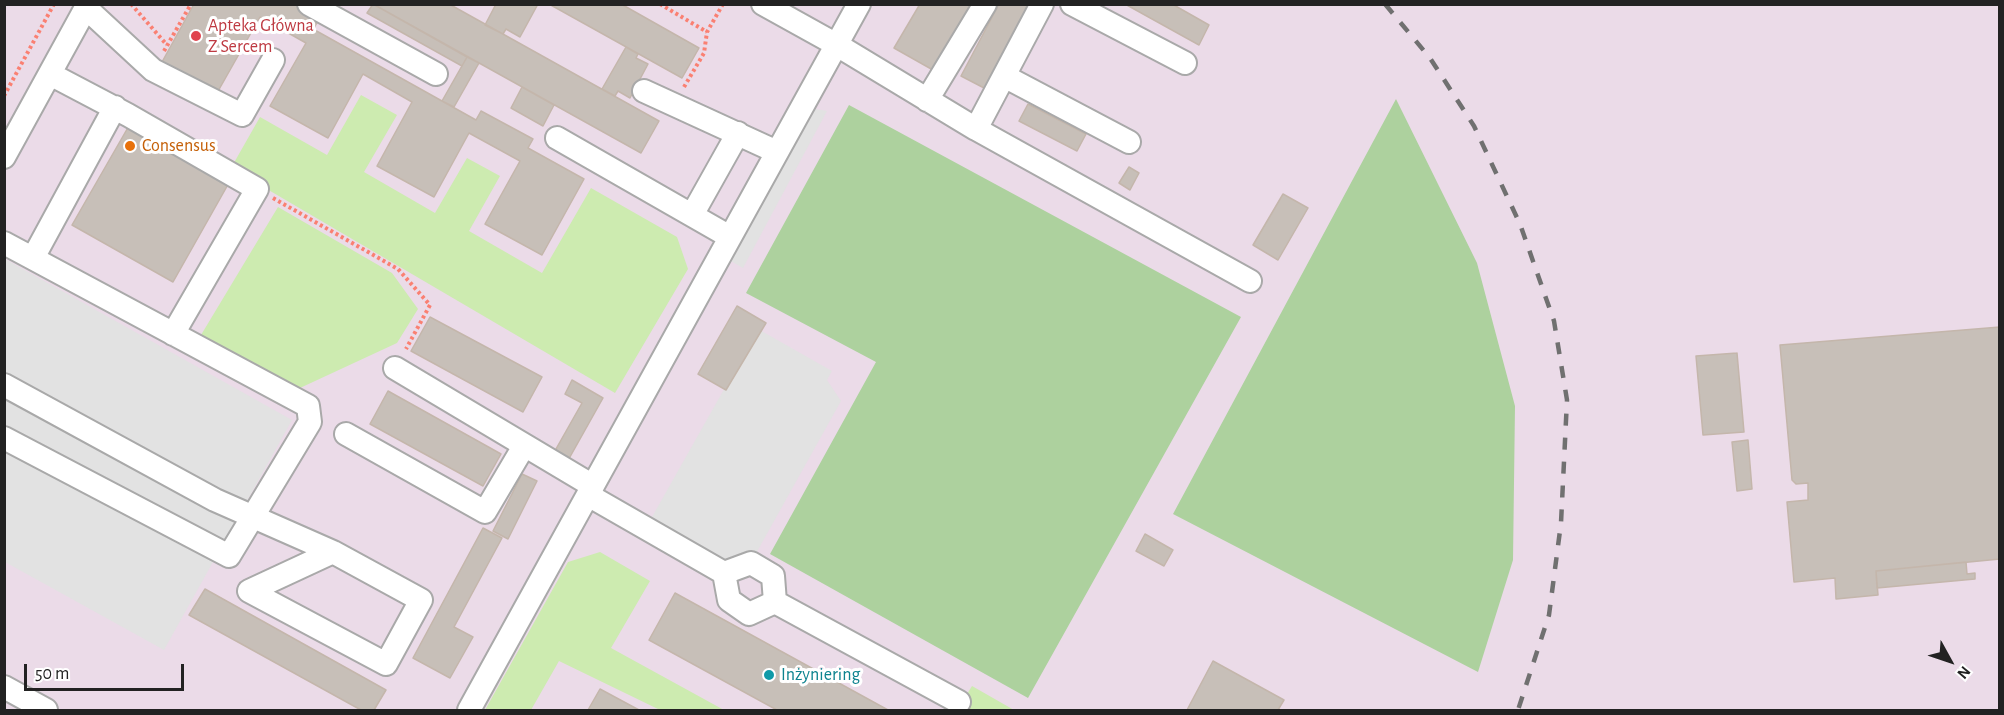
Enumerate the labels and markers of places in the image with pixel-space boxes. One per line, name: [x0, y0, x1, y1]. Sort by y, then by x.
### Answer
place label: Apteka Główna Z Sercem: [208, 15, 314, 57]
marker: Apteka Główna Z Sercem: [189, 29, 203, 43]
place label: Consensus: [142, 135, 216, 157]
marker: Consensus: [123, 139, 137, 153]
place label: Inżyniering: [781, 664, 860, 686]
marker: Inżyniering: [762, 668, 776, 682]

